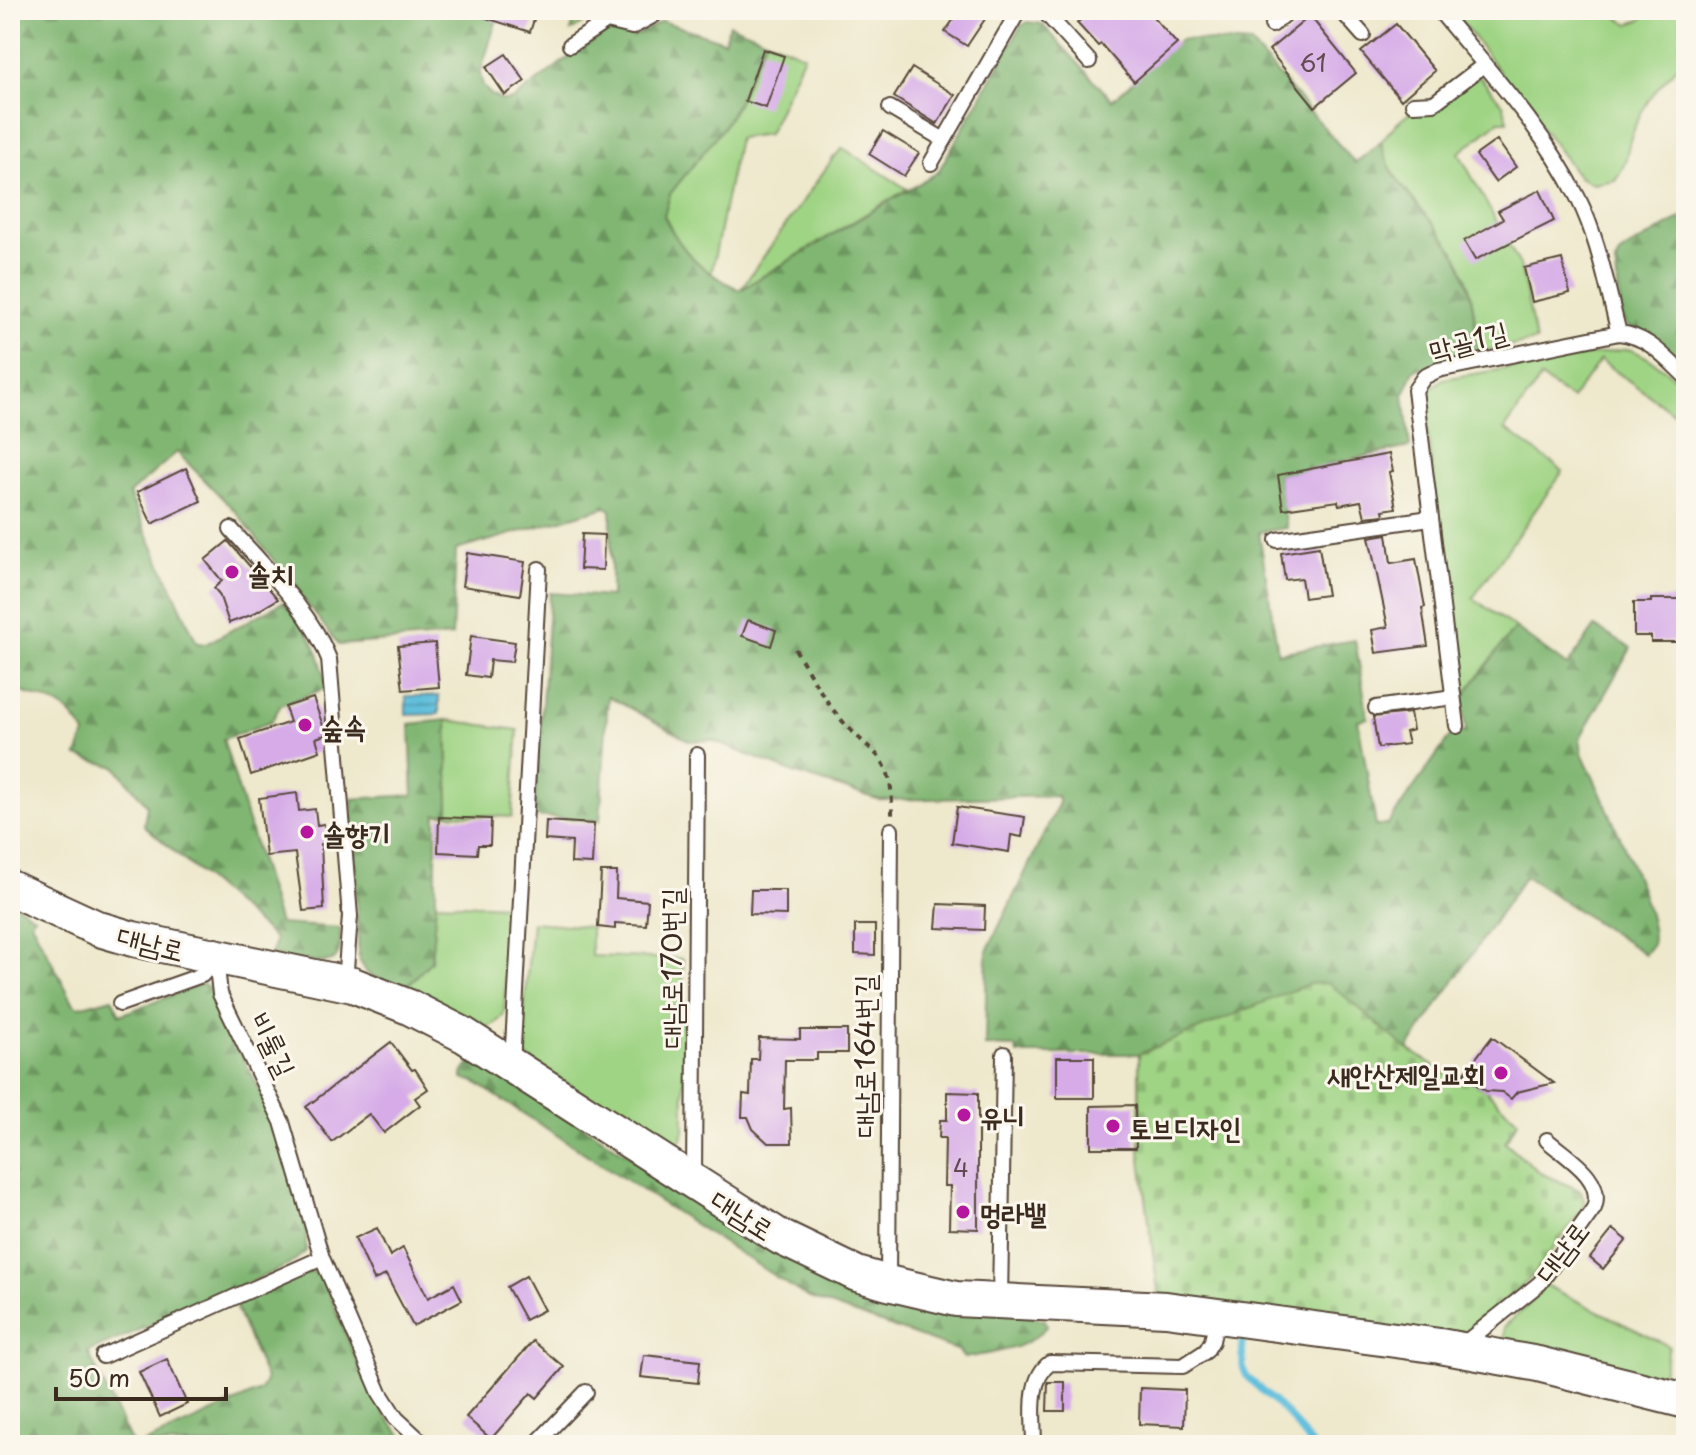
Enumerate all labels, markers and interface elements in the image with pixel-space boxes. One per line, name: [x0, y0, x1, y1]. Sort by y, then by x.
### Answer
house number: 61: [1300, 44, 1326, 80]
street label: 막골1길: [1424, 309, 1512, 371]
place label: 솔치: [248, 551, 293, 594]
marker: 솔치: [223, 563, 241, 581]
place label: 숲속: [321, 704, 366, 747]
marker: 숲속: [296, 716, 314, 734]
place label: 솔향기: [323, 811, 391, 854]
marker: 솔향기: [298, 823, 316, 841]
street label: 대남로170번길: [649, 888, 692, 1048]
street label: 대남로: [113, 913, 189, 971]
street label: 대남로164번길: [842, 974, 885, 1138]
street label: 비룰길: [240, 1004, 308, 1084]
place label: 새안산제일교회: [1326, 1052, 1485, 1095]
marker: 새안산제일교회: [1492, 1064, 1510, 1082]
place label: 유니: [980, 1094, 1025, 1137]
place label: 토브디자인: [1129, 1105, 1242, 1148]
marker: 유니: [955, 1106, 973, 1124]
marker: 토브디자인: [1104, 1117, 1122, 1135]
house number: 4: [953, 1149, 969, 1185]
street label: 대남로: [703, 1178, 783, 1250]
place label: 멍라밸: [979, 1191, 1047, 1234]
marker: 멍라밸: [954, 1203, 972, 1221]
street label: 대남로: [1523, 1211, 1599, 1291]
scale bar: [56, 1351, 226, 1401]
text: 50 m: [68, 1359, 130, 1395]

